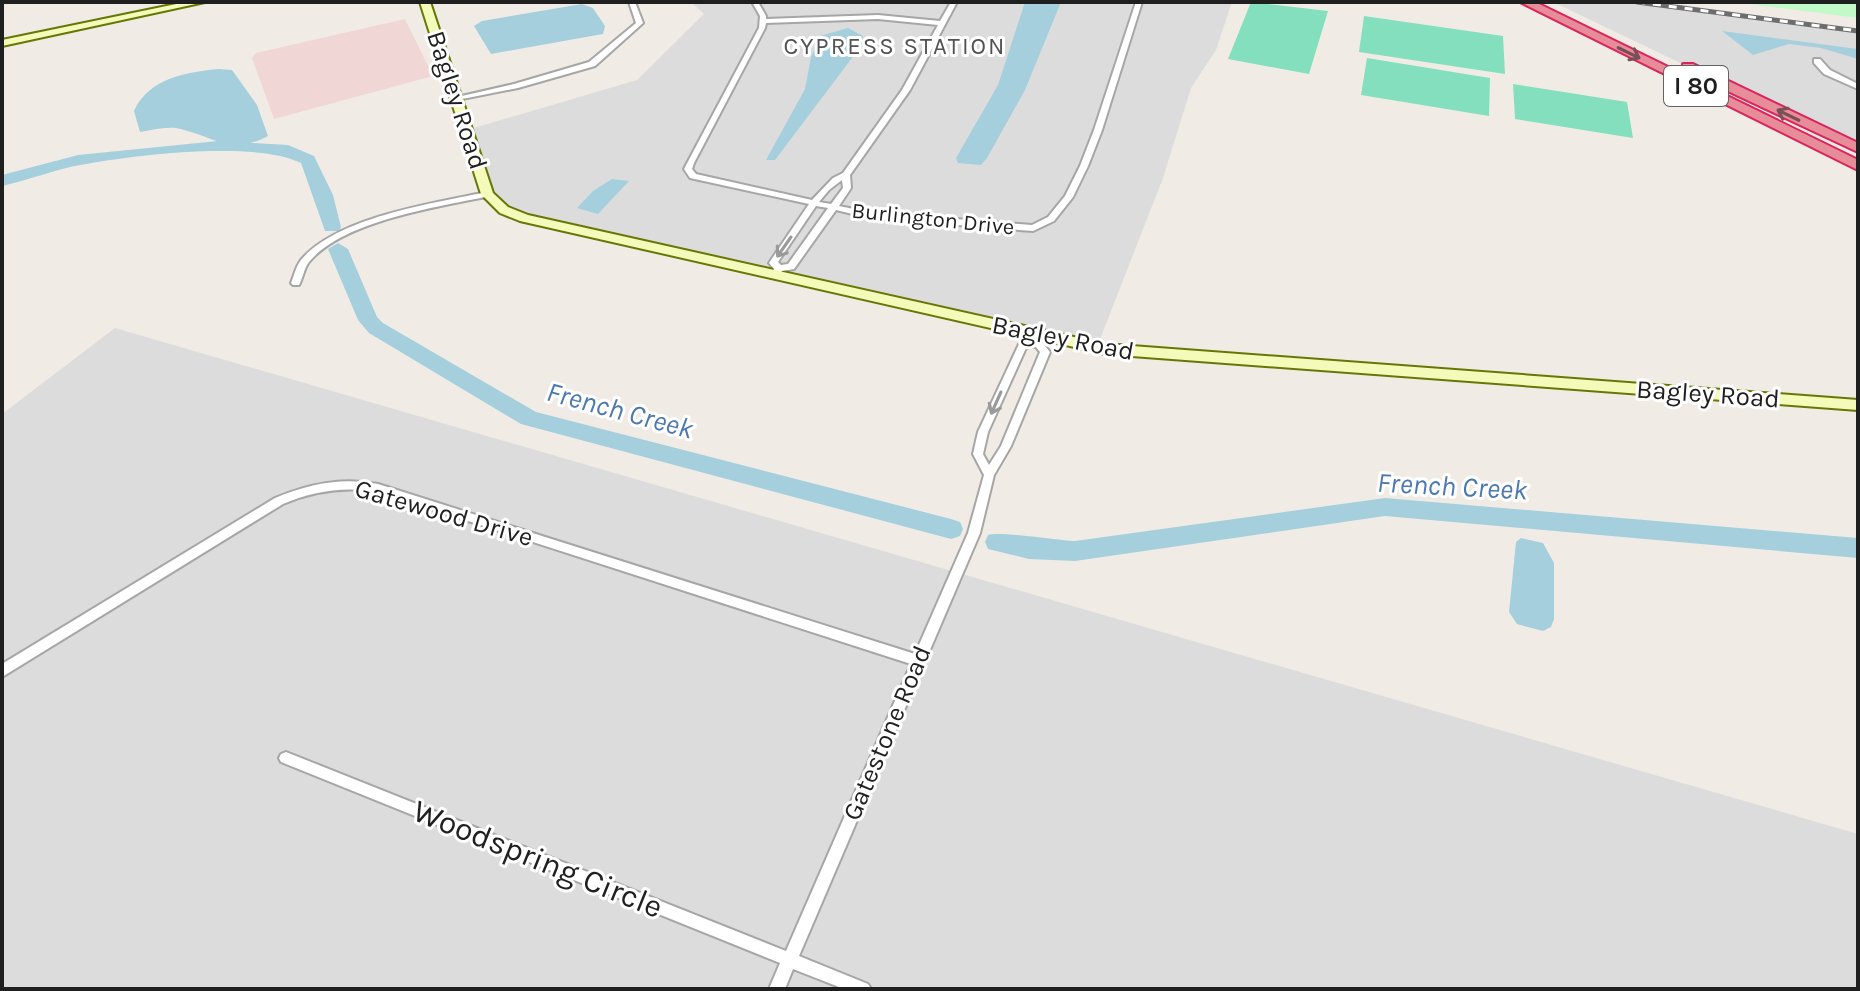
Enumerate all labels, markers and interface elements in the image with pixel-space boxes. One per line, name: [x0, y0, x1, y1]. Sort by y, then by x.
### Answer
street label: Bagley Road: [420, 27, 494, 173]
district label: CYPRESS STATION: [783, 32, 1007, 60]
one-way arrow: [1616, 45, 1640, 61]
road number: I 80: [1664, 66, 1728, 106]
one-way arrow: [1776, 106, 1800, 122]
street label: Burlington Drive: [850, 198, 1016, 240]
one-way arrow: [776, 235, 792, 257]
street label: Bagley Road: [989, 309, 1137, 367]
street label: Bagley Road: [1635, 374, 1781, 414]
water label: French Creek: [543, 375, 698, 446]
one-way arrow: [988, 390, 1003, 414]
water label: French Creek: [1376, 466, 1529, 506]
street label: Gatewood Drive: [351, 473, 537, 553]
street label: Gatestone Road: [836, 641, 938, 825]
street label: Woodspring Circle: [408, 792, 668, 926]

